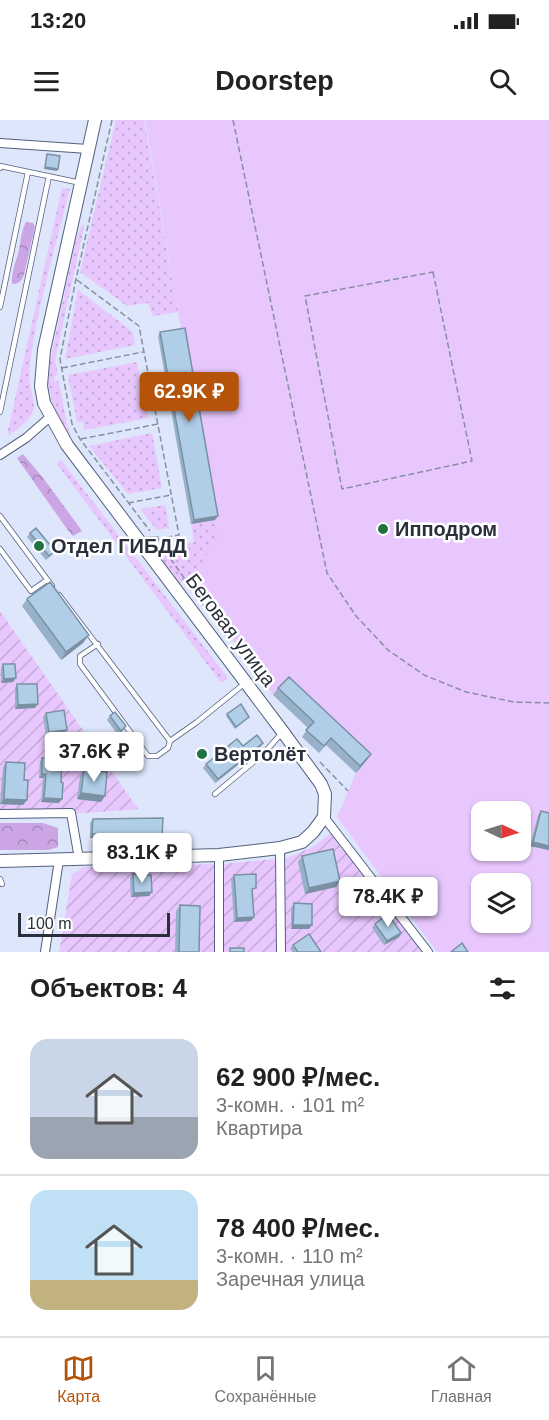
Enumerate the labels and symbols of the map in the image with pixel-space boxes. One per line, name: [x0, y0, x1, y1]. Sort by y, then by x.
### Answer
pin: 62.9K ₽: [134, 372, 244, 423]
place label: Ипподром: [395, 518, 497, 540]
marker: Ипподром: [376, 522, 390, 536]
place label: Отдел ГИБДД: [51, 535, 187, 557]
marker: Отдел ГИБДД: [32, 539, 46, 553]
street label: Беговая улица: [182, 569, 281, 691]
pin: 37.6K ₽: [39, 732, 149, 783]
place label: Вертолёт: [214, 743, 307, 765]
marker: Вертолёт: [195, 747, 209, 761]
north arrow: [471, 801, 531, 861]
pin: 83.1K ₽: [87, 833, 197, 884]
pin: 78.4K ₽: [333, 877, 443, 928]
scale bar: [18, 910, 170, 938]

